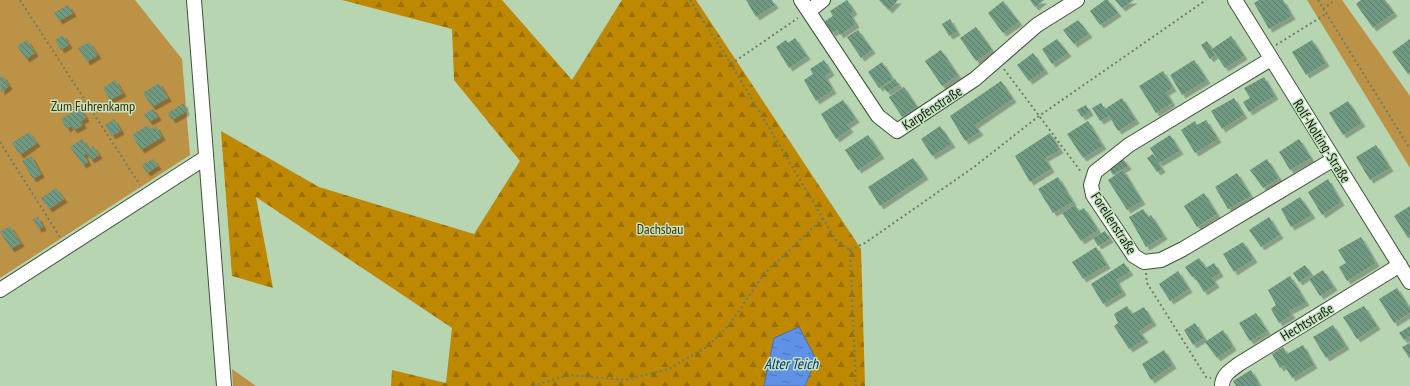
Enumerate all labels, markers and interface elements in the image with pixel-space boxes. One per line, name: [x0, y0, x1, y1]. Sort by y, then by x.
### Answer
street label: Karpfenstraße: [899, 82, 966, 134]
street label: Rolf-Nolting-Straße: [1289, 96, 1355, 186]
park label: Zum Fuhrenkamp: [51, 97, 135, 115]
street label: Forellenstraße: [1087, 189, 1141, 258]
park label: Dachsbau: [637, 220, 683, 238]
street label: Hechtstraße: [1277, 299, 1337, 345]
water label: Alter Teich: [764, 354, 820, 373]

